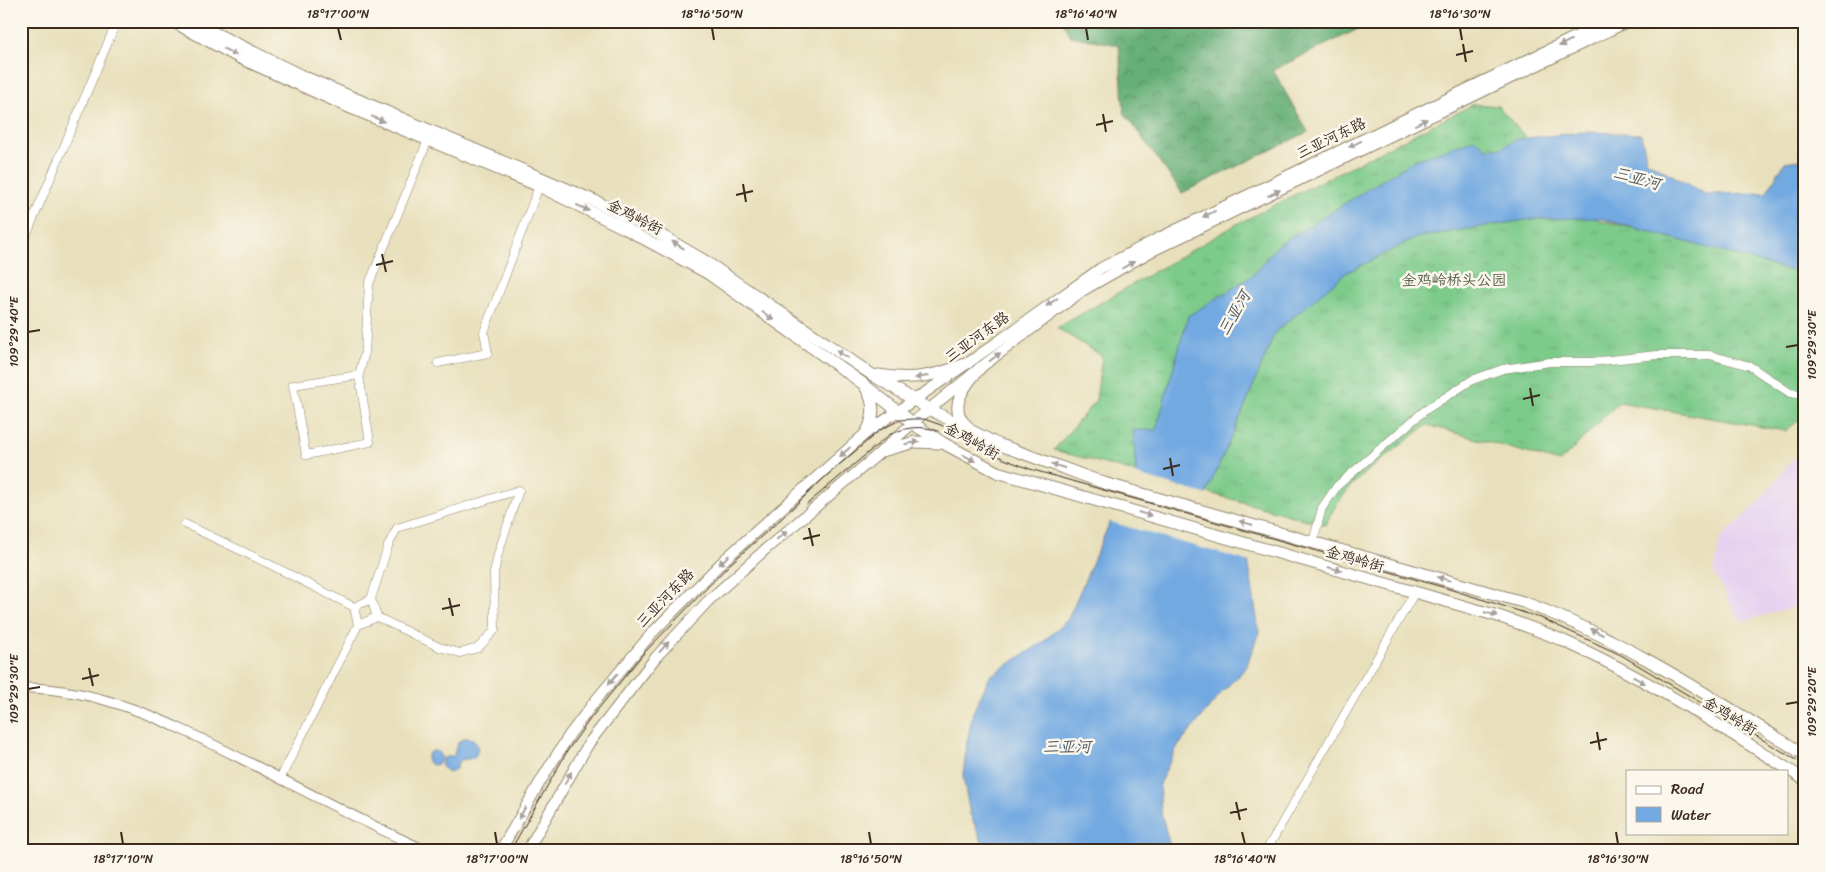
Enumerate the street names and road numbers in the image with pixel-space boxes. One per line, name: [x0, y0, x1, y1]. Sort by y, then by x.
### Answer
street label: 三亚河东路: [1292, 110, 1370, 166]
street label: 金鸡岭街: [602, 192, 668, 242]
street label: 三亚河东路: [939, 304, 1015, 370]
street label: 金鸡岭街: [939, 415, 1005, 467]
street label: 金鸡岭街: [1323, 538, 1387, 580]
street label: 三亚河东路: [630, 562, 700, 634]
street label: 金鸡岭街: [1698, 689, 1762, 743]

